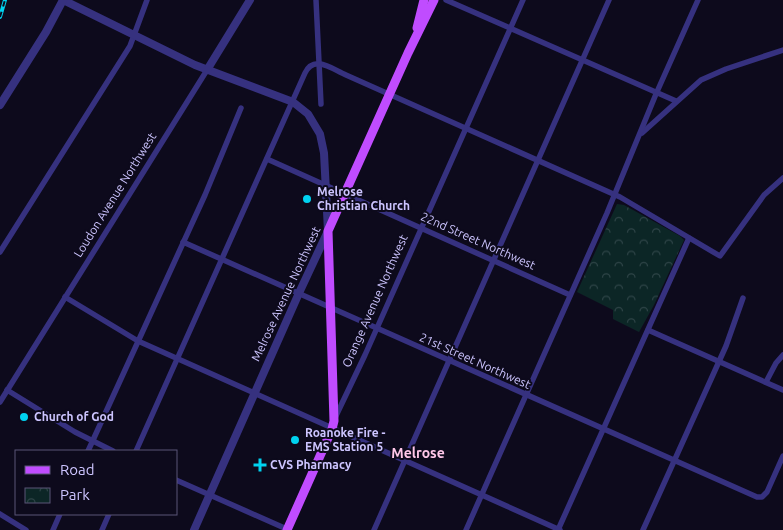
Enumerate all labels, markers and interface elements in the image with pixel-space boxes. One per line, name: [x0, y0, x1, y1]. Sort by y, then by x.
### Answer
street label: Loudon Avenue Northwest: [71, 130, 158, 259]
place label: Melrose Christian Church: [317, 185, 410, 212]
marker: Melrose Christian Church: [301, 193, 313, 205]
street label: 22nd Street Northwest: [419, 209, 538, 272]
street label: Melrose Avenue Northwest: [249, 224, 323, 363]
street label: Orange Avenue Northwest: [339, 232, 410, 369]
street label: 21st Street Northwest: [418, 330, 533, 391]
place label: Church of God: [34, 410, 114, 423]
marker: Church of God: [18, 411, 30, 423]
place label: Roanoke Fire - EMS Station 5: [305, 426, 385, 453]
marker: Roanoke Fire - EMS Station 5: [289, 434, 301, 446]
district label: Melrose: [391, 445, 445, 461]
legend: [15, 450, 178, 515]
place label: CVS Pharmacy: [270, 458, 352, 471]
marker: CVS Pharmacy: [254, 459, 266, 471]
text: Road: [60, 461, 95, 478]
text: Park: [60, 486, 90, 503]

